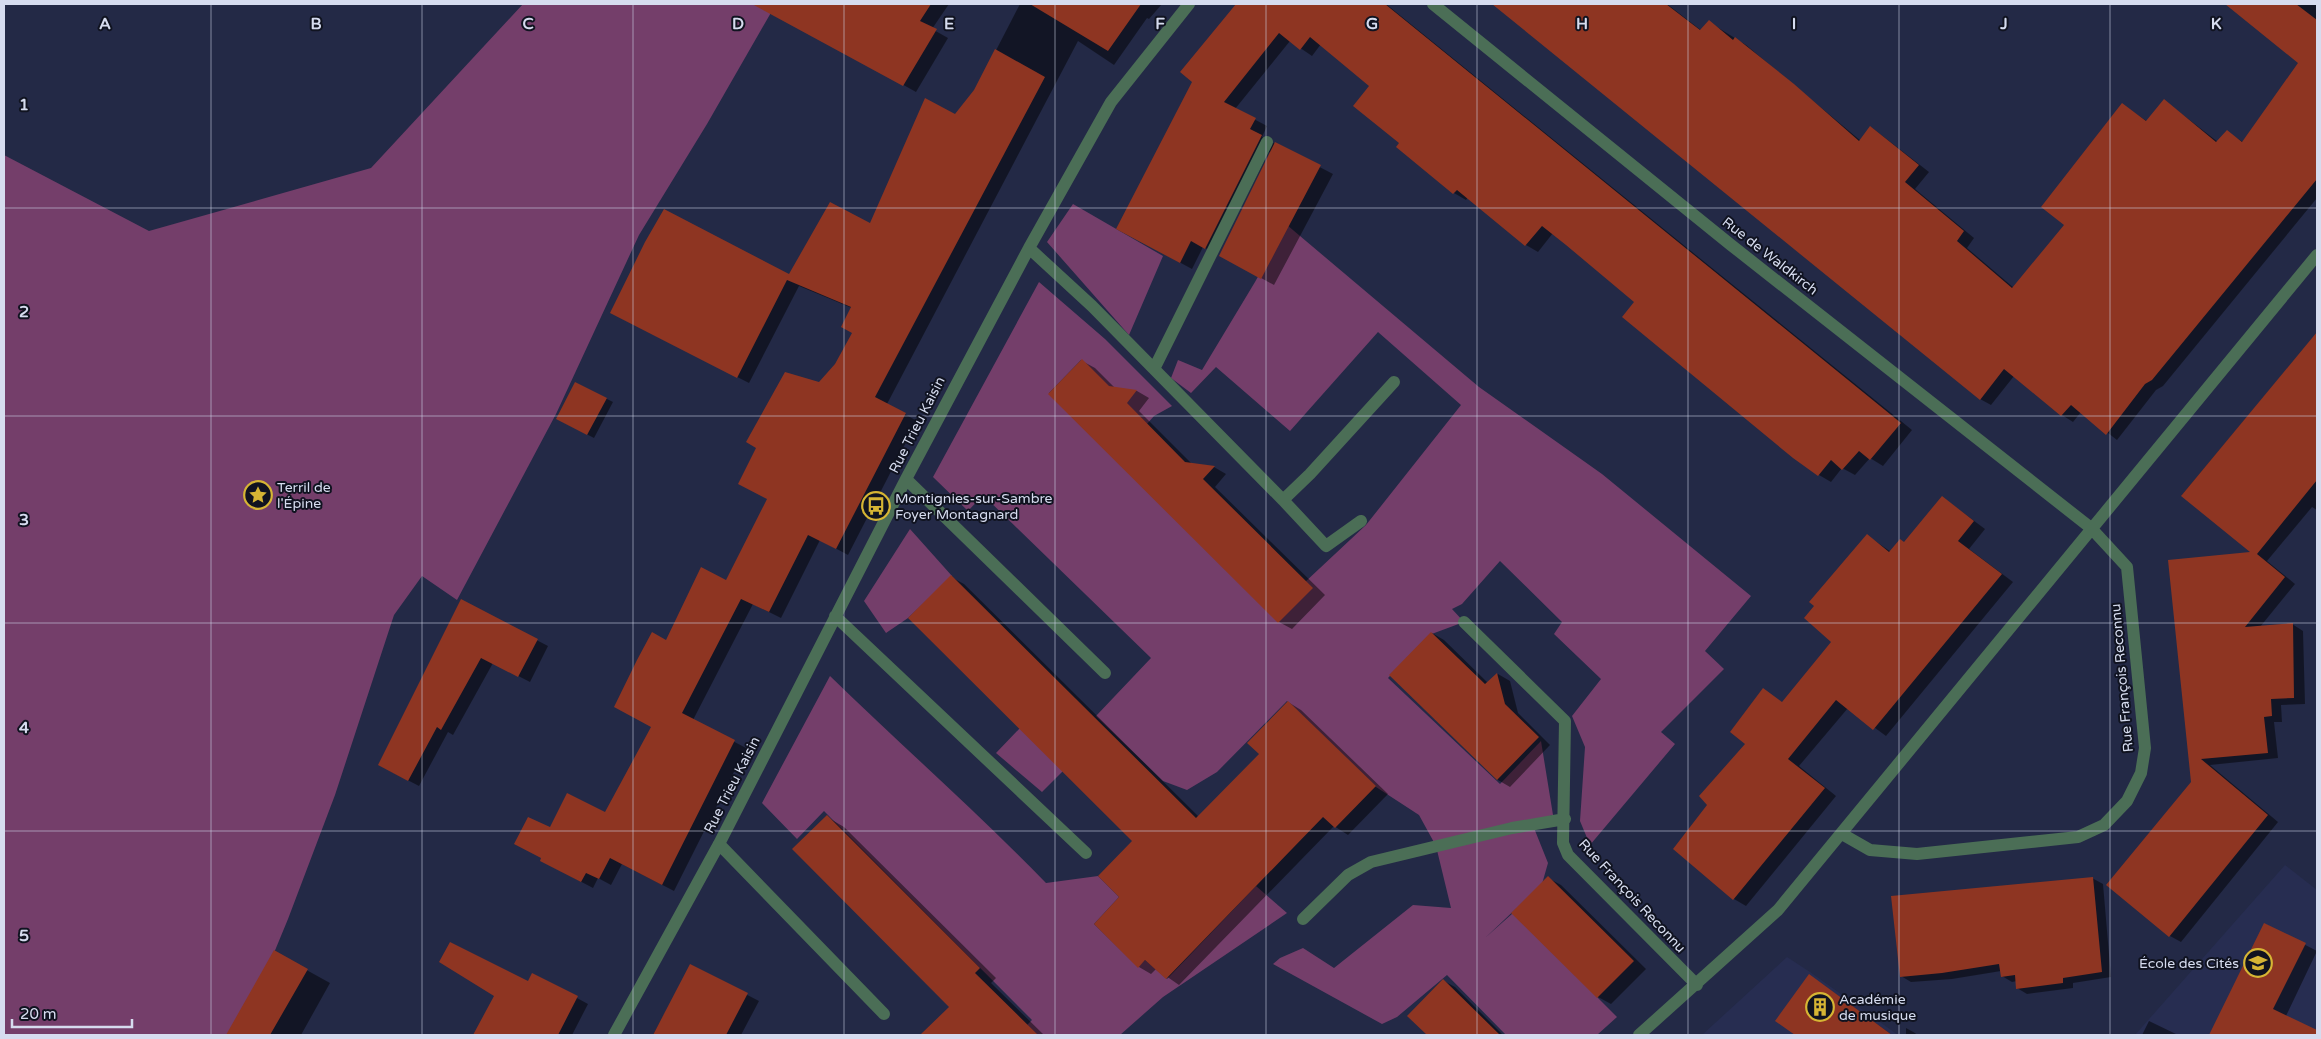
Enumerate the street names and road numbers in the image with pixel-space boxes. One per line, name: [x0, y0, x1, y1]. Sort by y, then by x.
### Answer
street label: Rue de Waldkirch: [1719, 213, 1821, 299]
street label: Rue Trieu Kaisin: [885, 374, 949, 476]
street label: Rue François Reconnu: [2107, 603, 2137, 753]
street label: Rue Trieu Kaisin: [700, 734, 764, 836]
street label: Rue François Reconnu: [1575, 836, 1689, 956]

